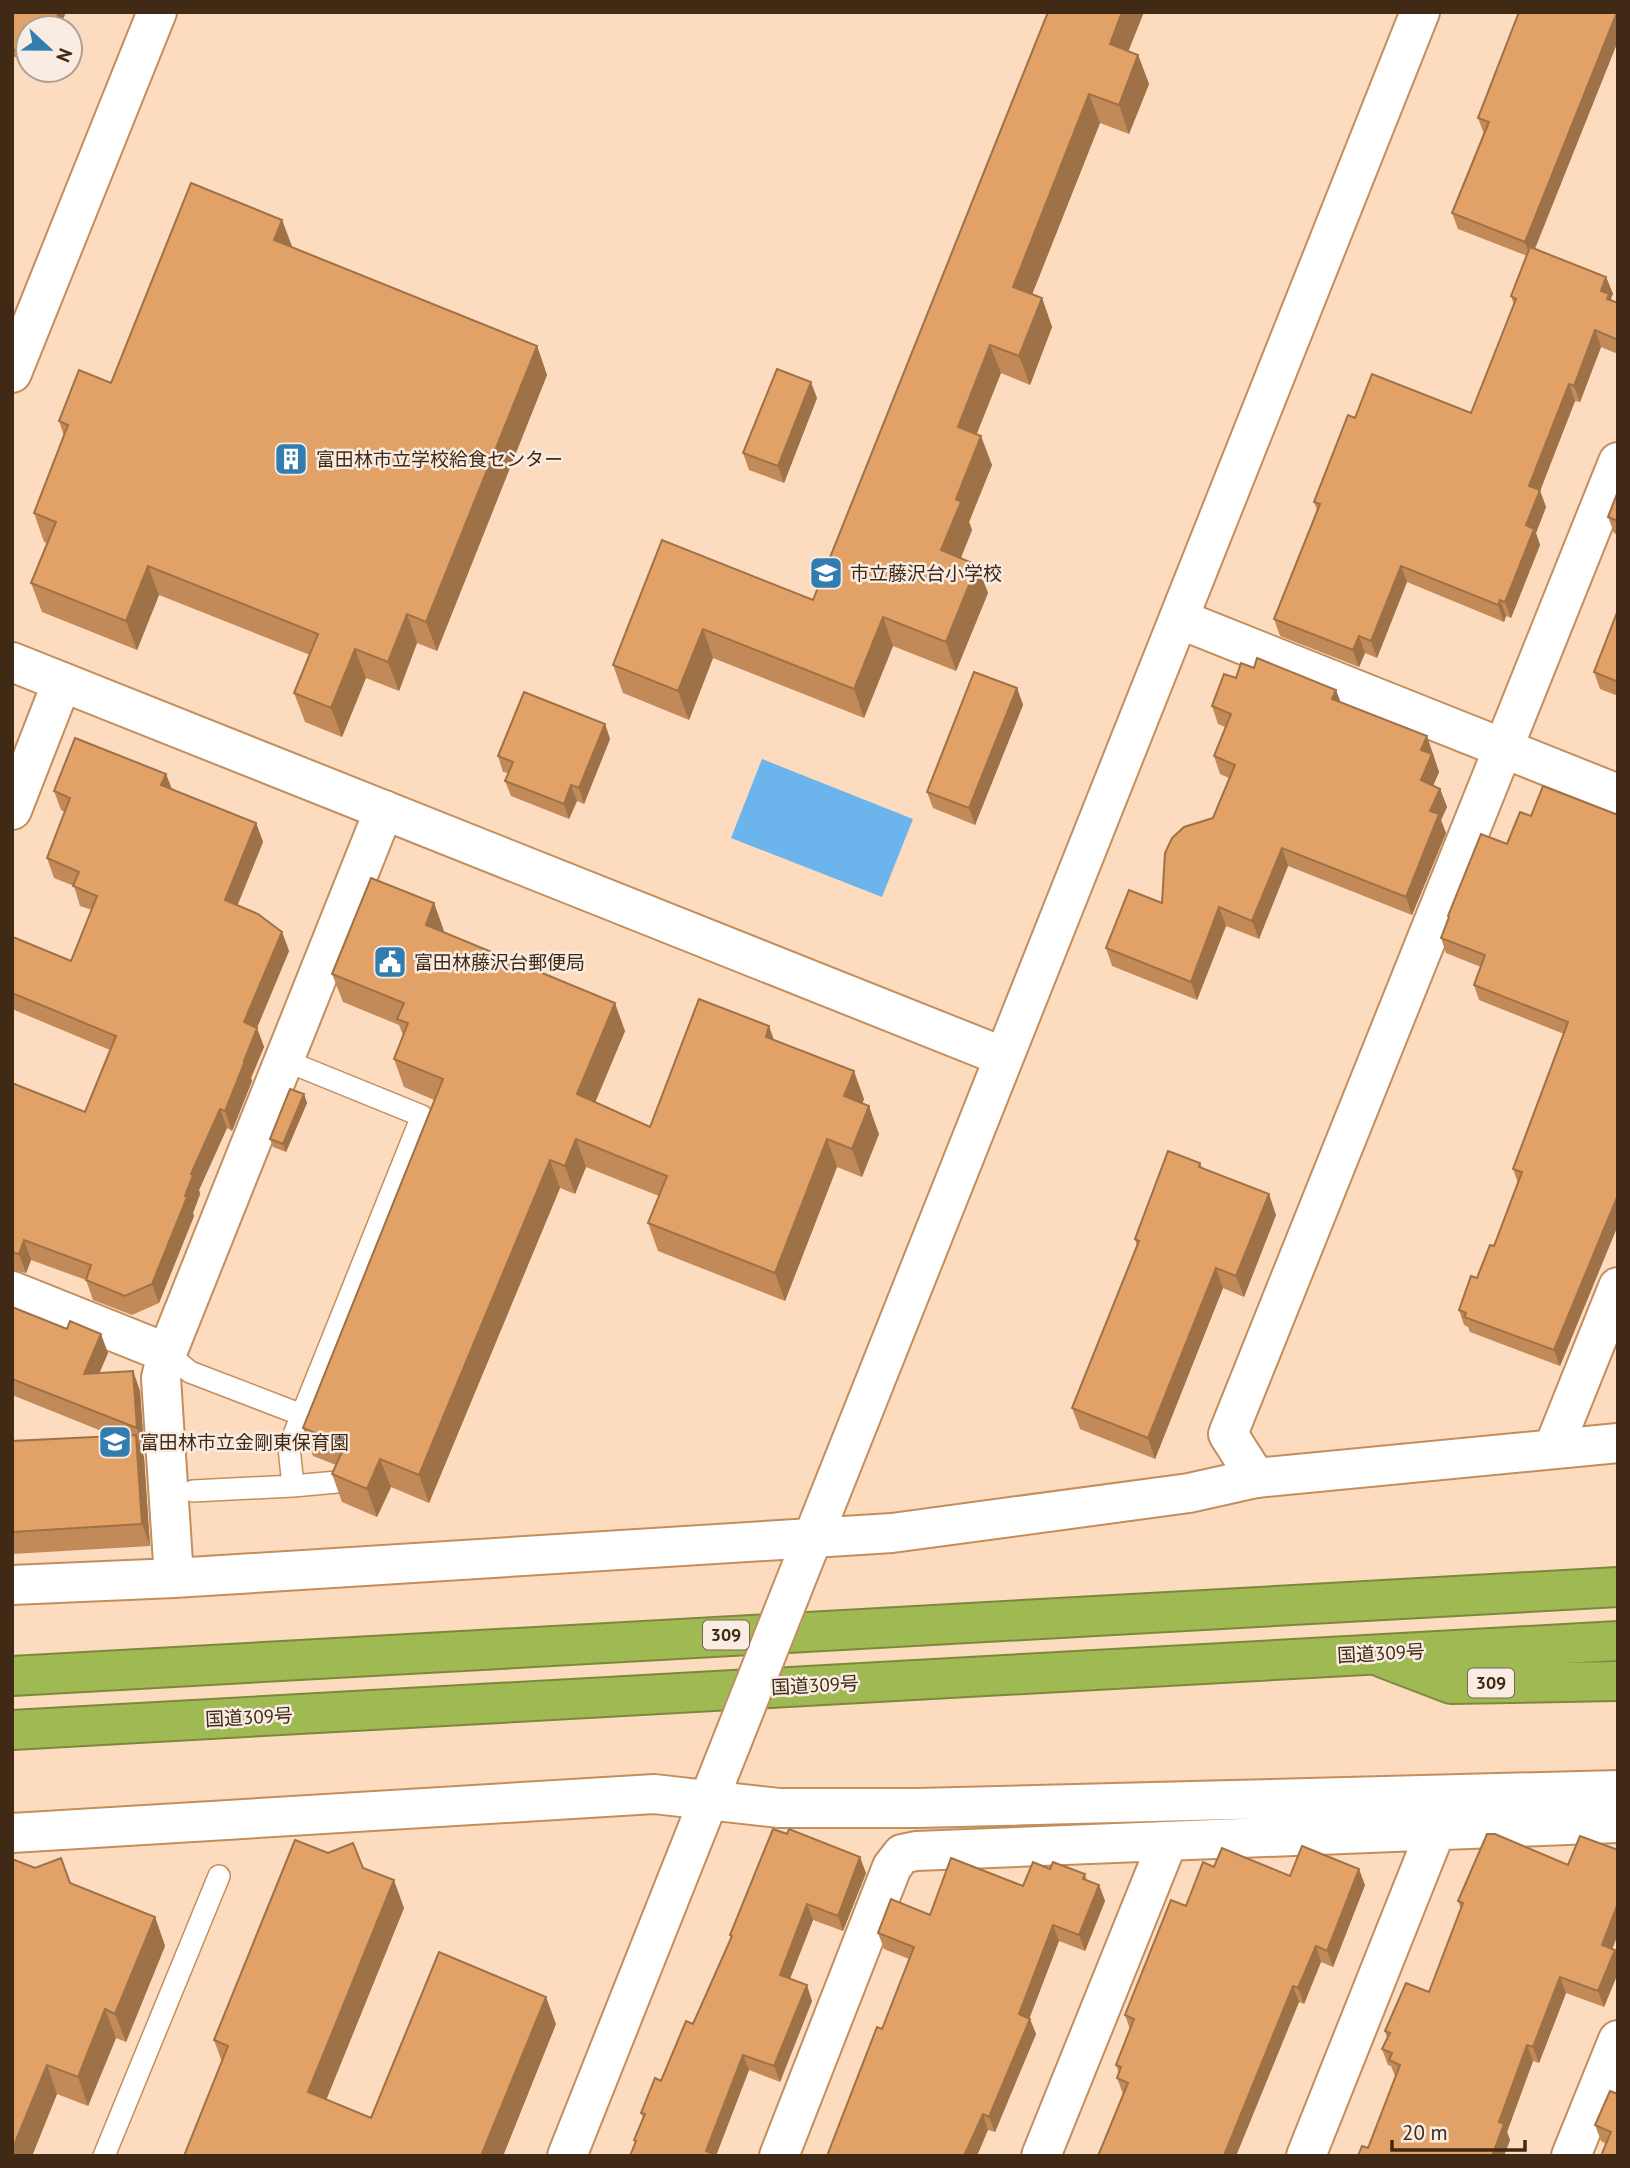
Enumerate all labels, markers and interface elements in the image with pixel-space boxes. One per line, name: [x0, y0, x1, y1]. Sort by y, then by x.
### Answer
north arrow: [14, 14, 84, 84]
text: N: [51, 45, 78, 66]
building icon: 富田林市立学校給食センター: [272, 440, 310, 478]
place label: 富田林市立学校給食センター: [316, 447, 563, 471]
school or university icon: 市立藤沢台小学校: [807, 554, 845, 592]
place label: 市立藤沢台小学校: [850, 561, 1002, 585]
public building icon: 富田林藤沢台郵便局: [371, 943, 409, 981]
place label: 富田林藤沢台郵便局: [414, 950, 585, 974]
school or university icon: 富田林市立金剛東保育園: [96, 1423, 134, 1461]
place label: 富田林市立金剛東保育園: [140, 1430, 349, 1454]
road number: 309: [703, 1620, 749, 1650]
street label: 国道309号: [1336, 1639, 1426, 1667]
road number: 309: [1468, 1668, 1514, 1698]
street label: 国道309号: [770, 1671, 860, 1699]
street label: 国道309号: [204, 1703, 294, 1731]
scale bar: [1392, 2108, 1525, 2152]
text: 20 m: [1402, 2119, 1448, 2146]

